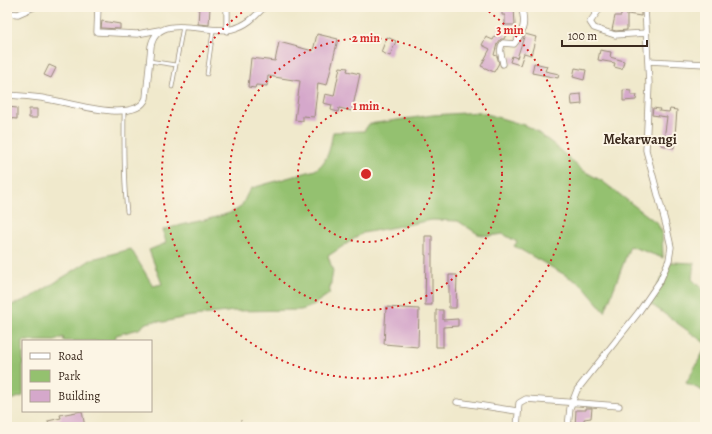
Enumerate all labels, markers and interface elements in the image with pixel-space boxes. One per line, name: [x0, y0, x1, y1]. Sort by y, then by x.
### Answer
text: 3 min: [496, 22, 524, 38]
scale bar: [562, 22, 647, 48]
text: 100 m: [568, 28, 597, 44]
text: 2 min: [352, 30, 380, 46]
text: 1 min: [353, 98, 380, 114]
district label: Mekarwangi: [603, 130, 677, 149]
centre of rings: [359, 167, 373, 181]
legend: [22, 340, 152, 412]
text: Road: [58, 348, 84, 364]
text: Park: [58, 368, 81, 384]
text: Building: [58, 388, 100, 404]

